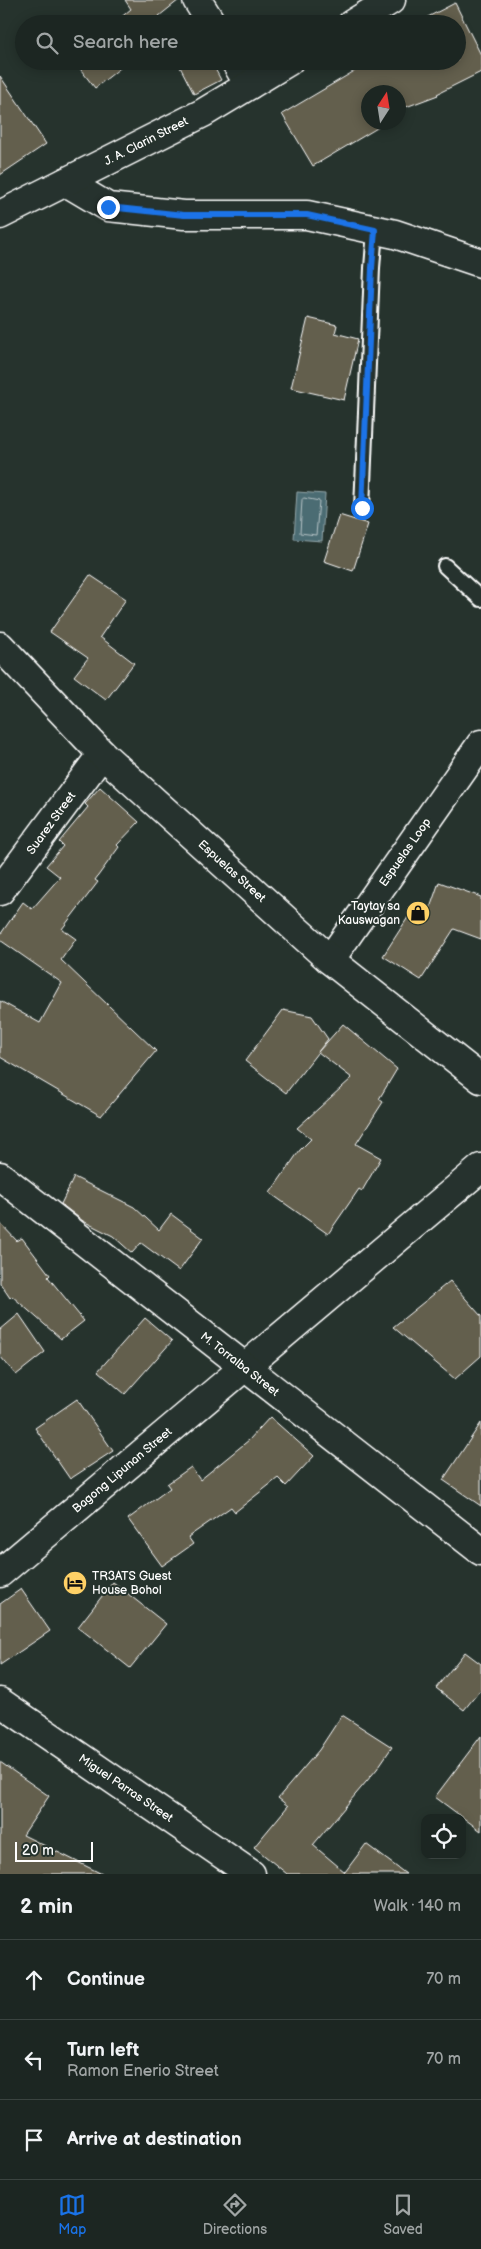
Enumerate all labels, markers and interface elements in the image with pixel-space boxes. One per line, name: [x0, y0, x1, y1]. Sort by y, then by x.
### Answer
search box: [15, 15, 466, 70]
icon: search: [33, 29, 61, 57]
text: Search here: [73, 31, 178, 54]
north arrow: [361, 85, 406, 130]
street label: J. A. Clarin Street: [102, 114, 191, 169]
route end: [97, 196, 120, 219]
route start: [351, 497, 374, 520]
street label: Suarez Street: [24, 789, 79, 857]
street label: Espuelas Loop: [376, 815, 435, 889]
street label: Espuelas Street: [195, 837, 269, 906]
place label: Taytay sa Kauswagan: [338, 899, 400, 928]
shop icon: Taytay sa Kauswagan: [405, 900, 431, 926]
street label: M. Torralba Street: [197, 1329, 282, 1400]
street label: Bagong Lipunan Street: [70, 1424, 175, 1516]
place label: TR3ATS Guest House Bohol: [92, 1569, 172, 1598]
hotel icon: TR3ATS Guest House Bohol: [62, 1570, 88, 1596]
street label: Miguel Parras Street: [76, 1751, 176, 1826]
map controls: [421, 1814, 466, 1859]
button: locate: [421, 1814, 466, 1859]
scale bar: [15, 1839, 92, 1862]
text: 20 m: [22, 1842, 54, 1859]
text: 2 min: [20, 1894, 73, 1919]
text: Walk · 140 m: [374, 1897, 461, 1916]
icon: ahead: [20, 1966, 48, 1994]
text: Continue: [67, 1968, 145, 1991]
text: 70 m: [426, 1970, 461, 1989]
text: Turn left: [67, 2039, 139, 2062]
icon: left: [20, 2046, 48, 2074]
text: 70 m: [426, 2050, 461, 2069]
text: Ramon Enerio Street: [67, 2062, 219, 2081]
icon: arrive: [20, 2126, 48, 2154]
text: Arrive at destination: [67, 2128, 242, 2151]
tab: Map: [58, 2191, 86, 2238]
tab: Directions: [203, 2191, 267, 2238]
tab: Saved: [383, 2191, 423, 2238]

